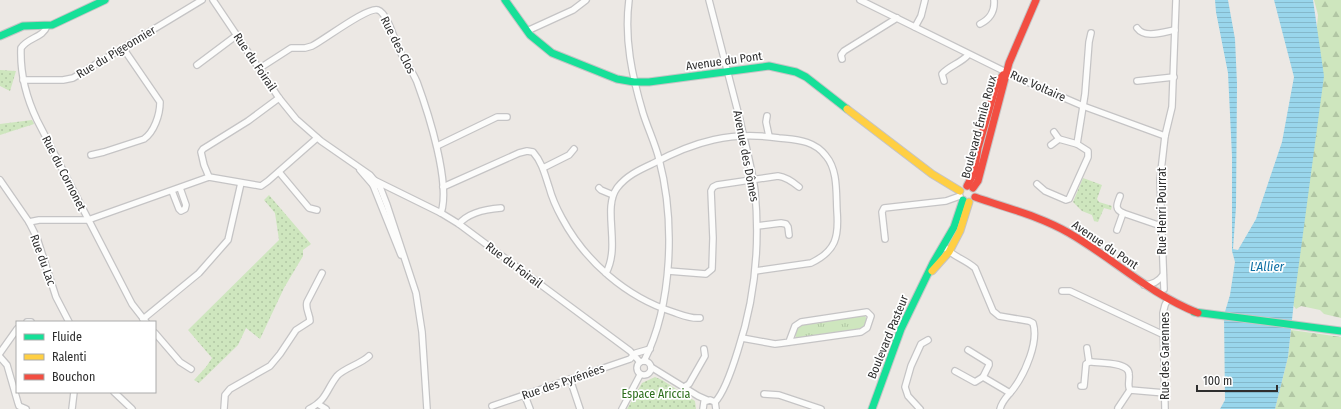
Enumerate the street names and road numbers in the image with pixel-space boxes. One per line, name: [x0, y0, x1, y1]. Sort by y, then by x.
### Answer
street label: Rue des Clos: [378, 14, 418, 76]
street label: Rue du Pigeonnier: [74, 22, 159, 81]
street label: Rue du Foirail: [230, 30, 280, 94]
street label: Avenue du Pont: [685, 49, 763, 73]
street label: Rue Voltaire: [1008, 68, 1068, 104]
street label: Boulevard Émile Roux: [958, 73, 1000, 180]
street label: Avenue des Dômes: [730, 109, 762, 203]
street label: Rue du Cornonet: [39, 133, 89, 213]
street label: Rue Henri Pourrat: [1155, 167, 1169, 255]
street label: Avenue du Pont: [1069, 218, 1141, 272]
street label: Rue du Lac: [27, 233, 59, 287]
street label: Rue du Foirail: [483, 239, 545, 291]
street label: Boulevard Pasteur: [865, 292, 911, 381]
street label: Rue des Garennes: [1158, 312, 1172, 400]
street label: Rue des Pyrénées: [520, 361, 606, 403]

